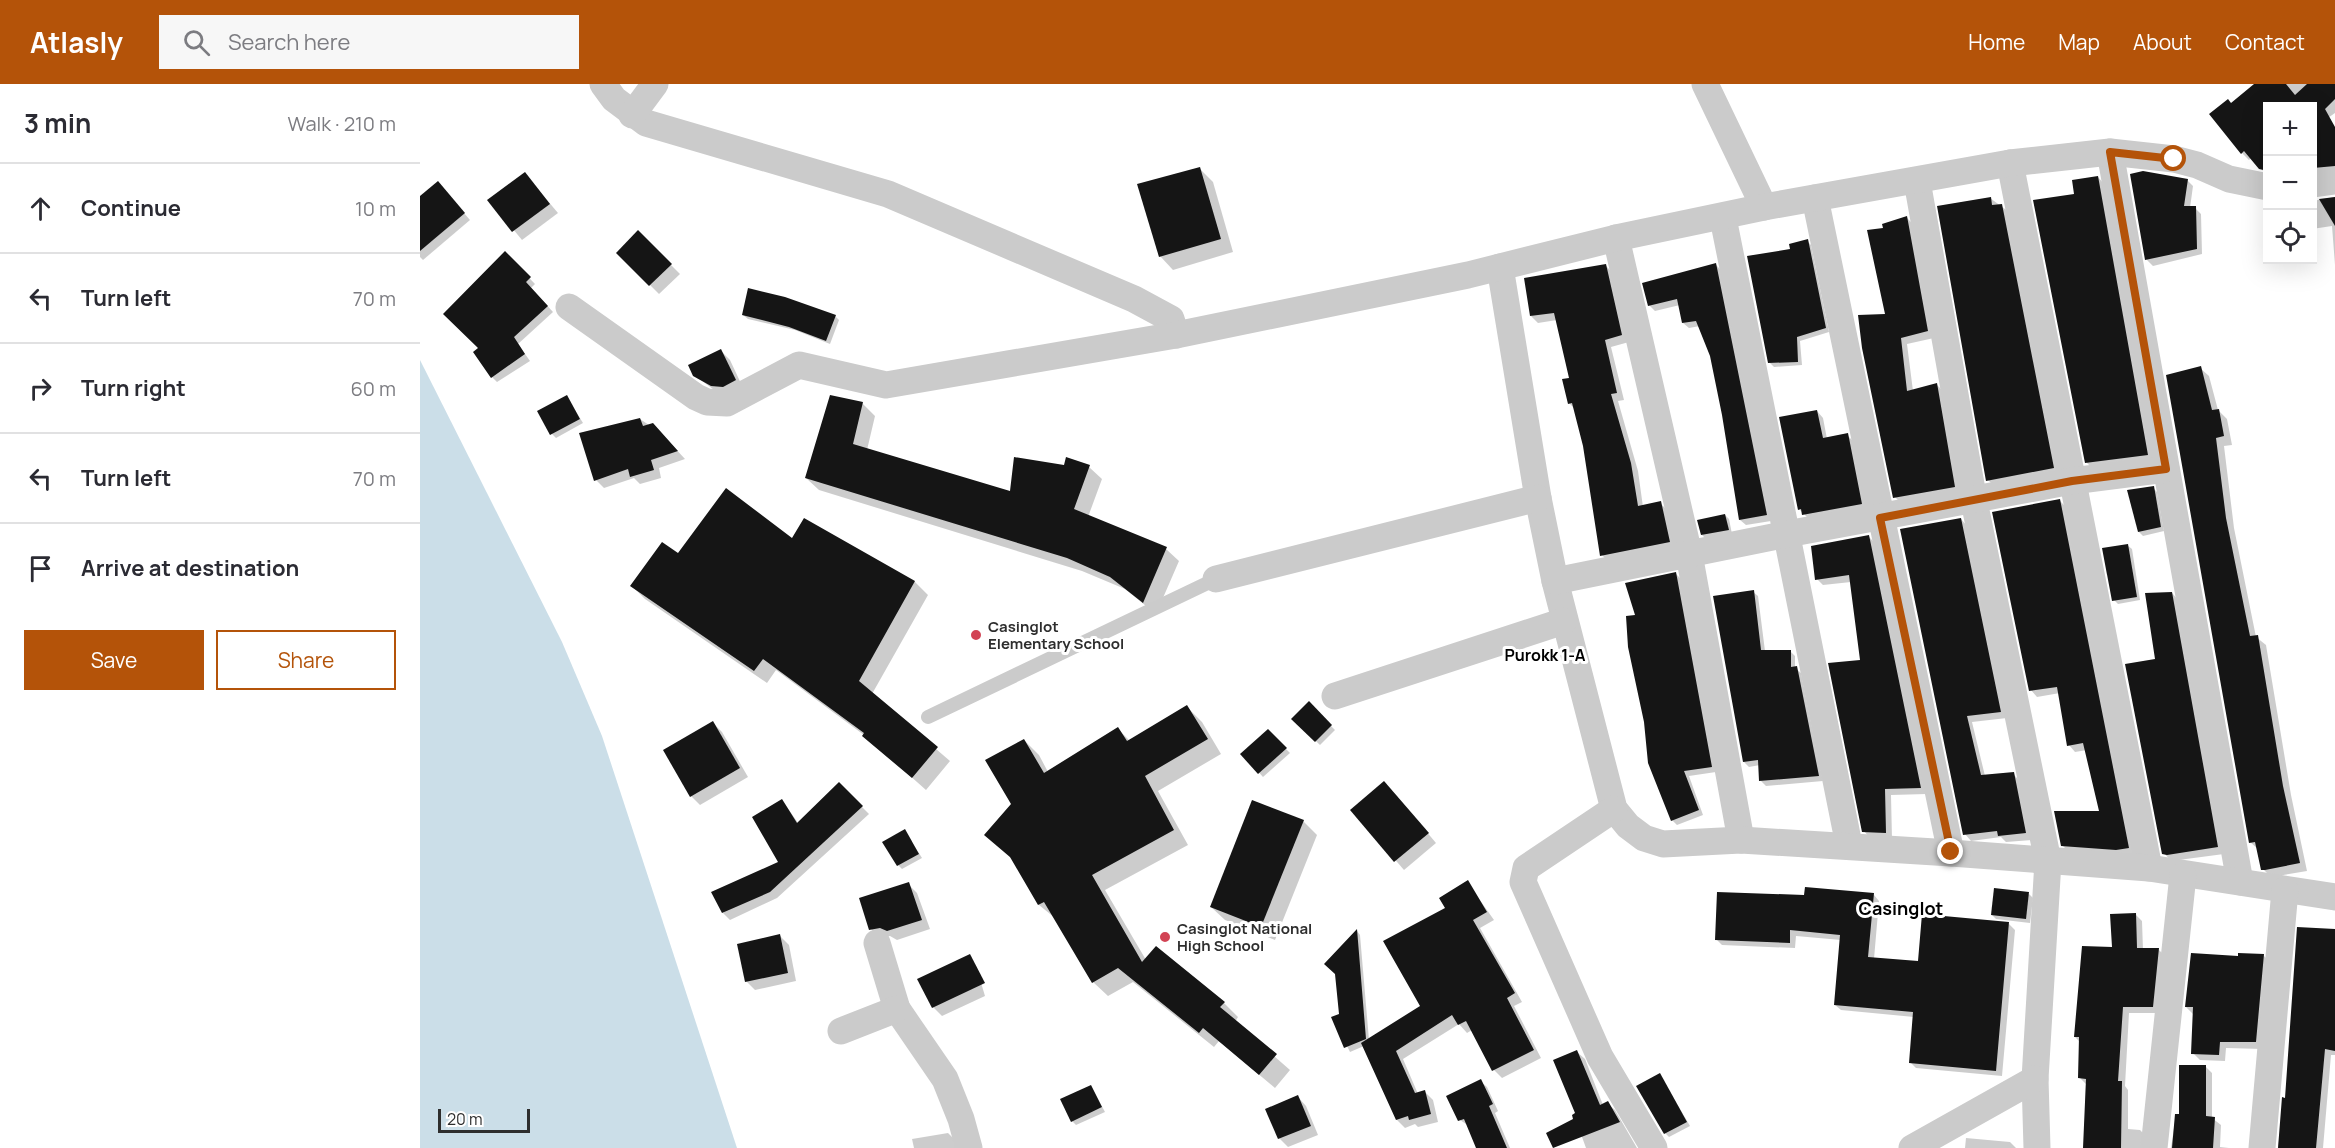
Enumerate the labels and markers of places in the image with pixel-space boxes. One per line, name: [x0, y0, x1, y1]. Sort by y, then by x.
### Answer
place label: Casinglot Elementary School: [988, 616, 1124, 654]
marker: Casinglot Elementary School: [969, 628, 983, 642]
place label: Casinglot National High School: [1177, 918, 1312, 956]
marker: Casinglot National High School: [1158, 930, 1172, 944]

